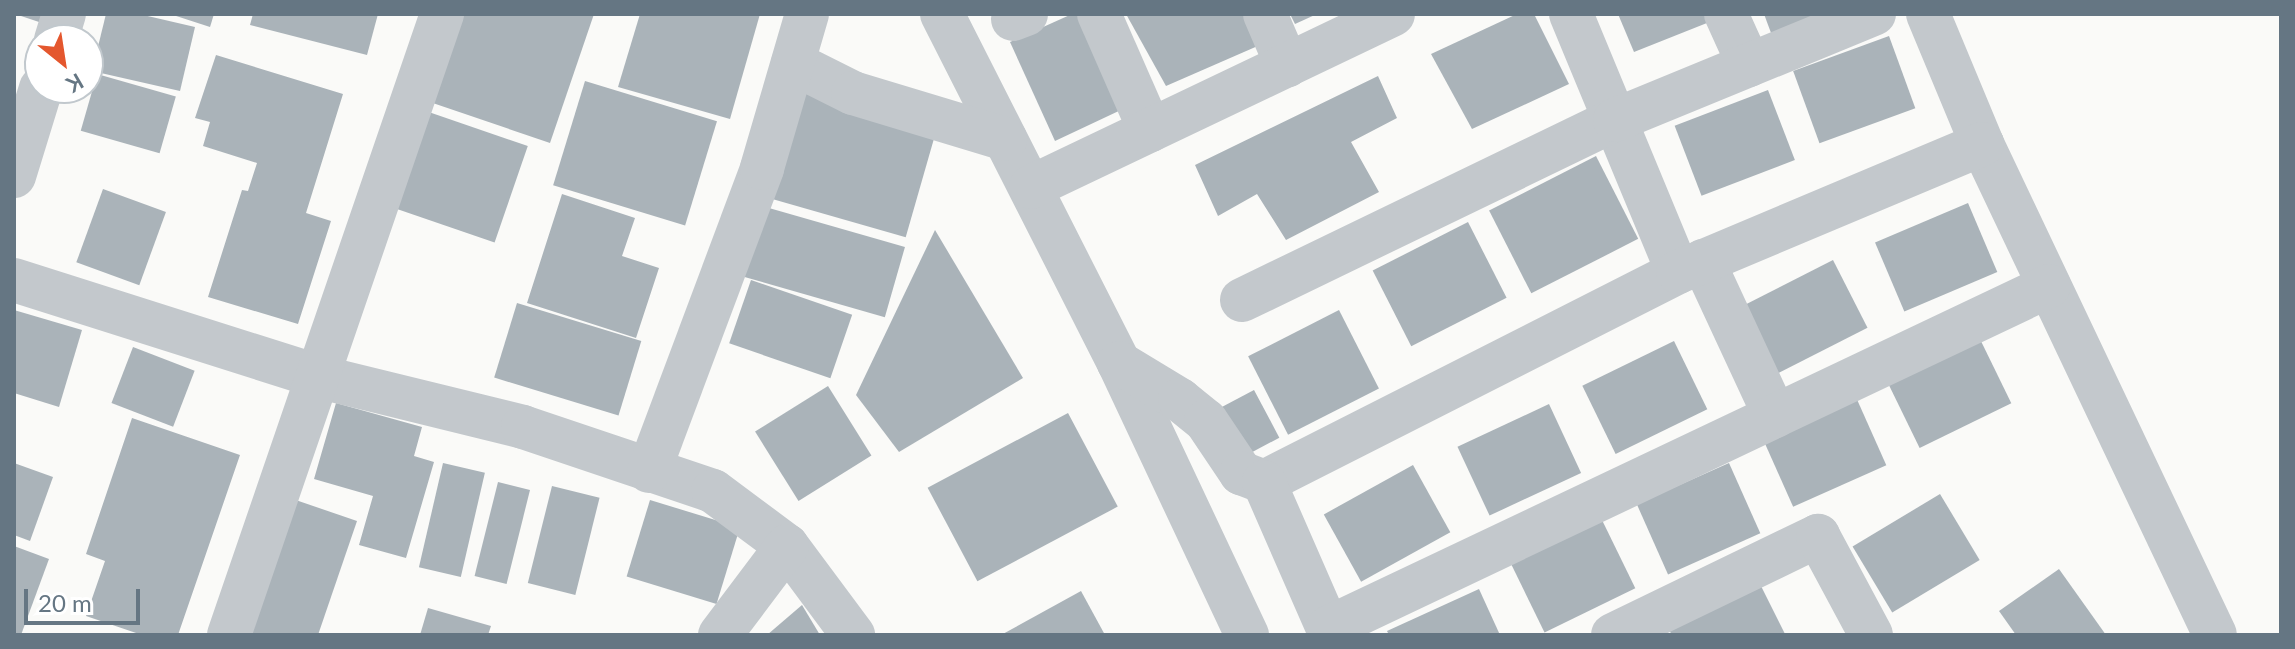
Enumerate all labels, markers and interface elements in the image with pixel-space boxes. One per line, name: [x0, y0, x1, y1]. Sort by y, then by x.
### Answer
north arrow: [24, 24, 104, 104]
text: K: [62, 68, 89, 99]
scale bar: [28, 573, 144, 623]
text: 20 m: [38, 588, 92, 617]

